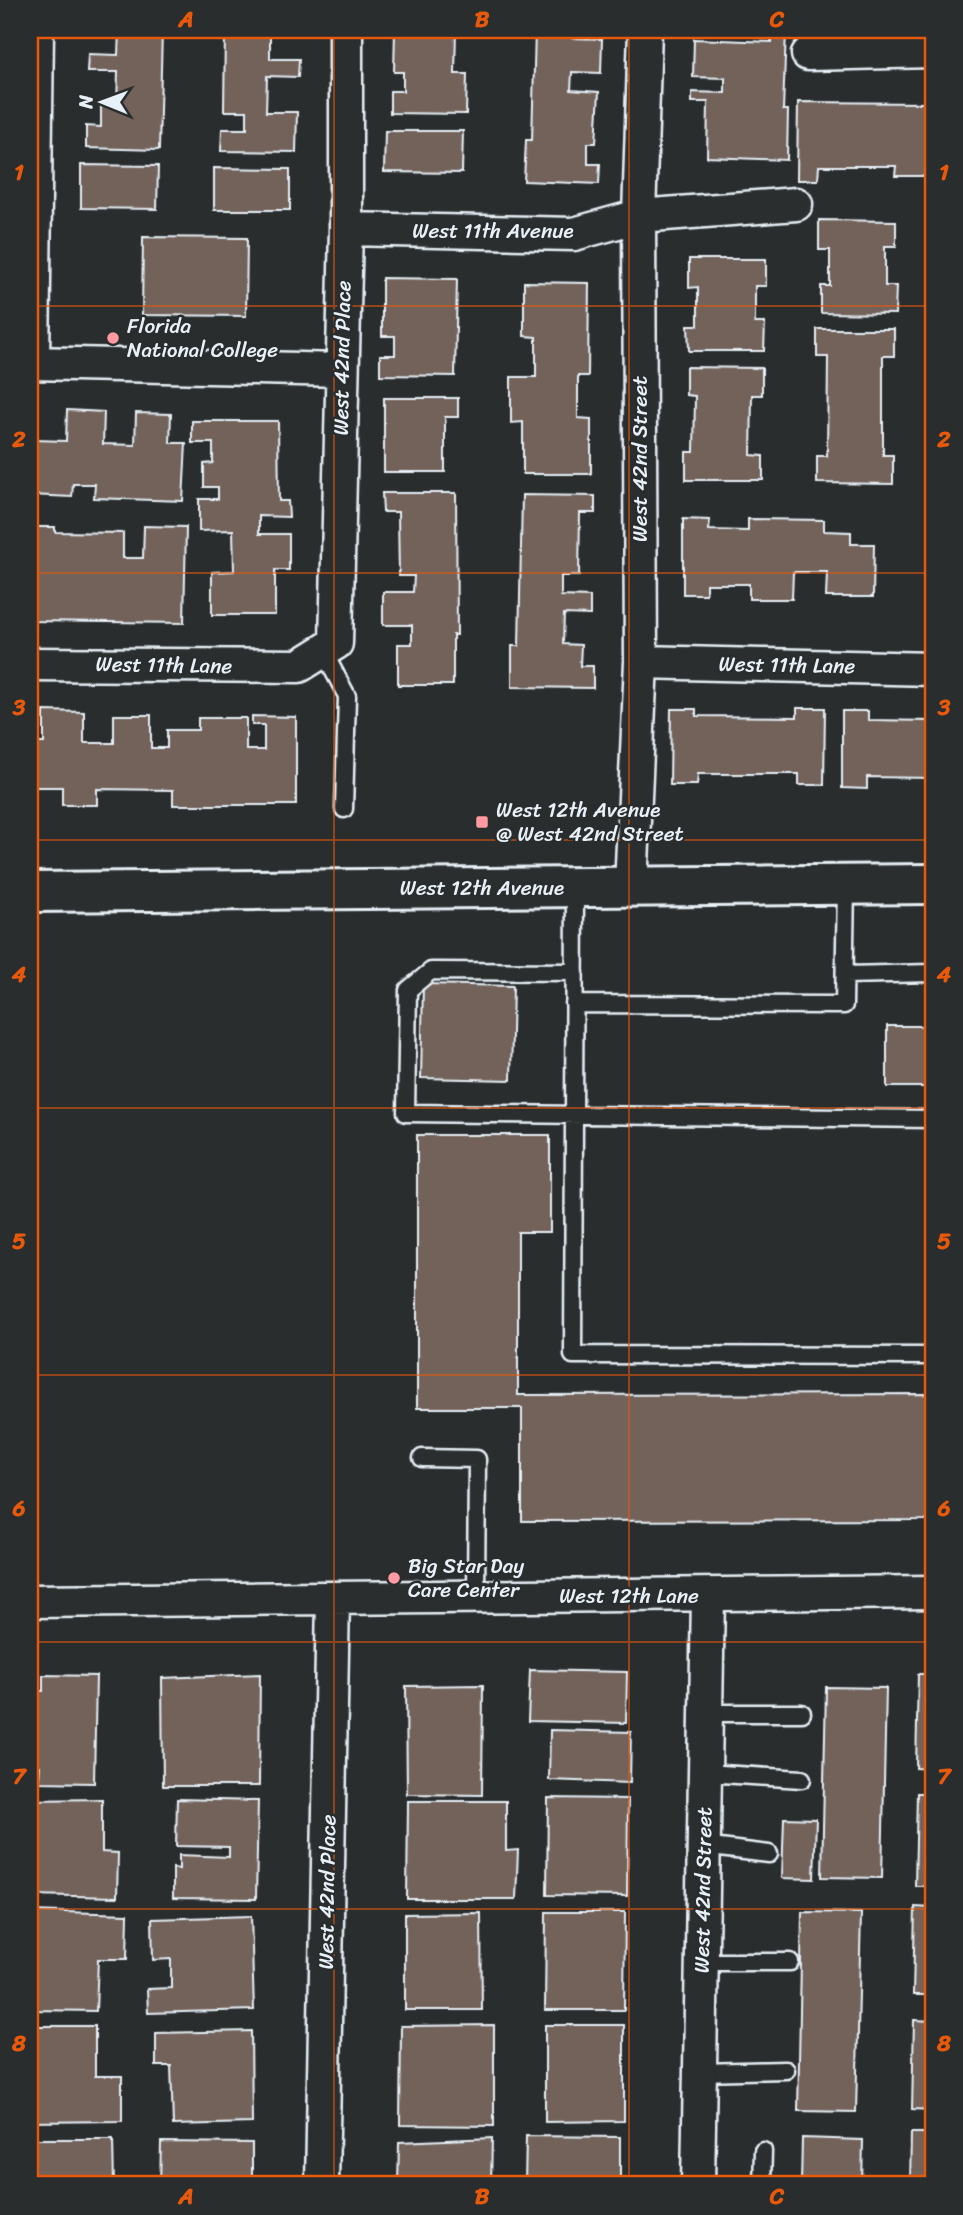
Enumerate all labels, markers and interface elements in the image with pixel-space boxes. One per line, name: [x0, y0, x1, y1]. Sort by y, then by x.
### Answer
text: A: [177, 0, 194, 40]
text: B: [475, 0, 490, 40]
text: C: [769, 0, 785, 40]
north arrow: [66, 66, 136, 136]
text: N: [69, 94, 102, 110]
text: 1: [14, 152, 24, 193]
text: 1: [939, 152, 949, 193]
street label: West 11th Avenue: [412, 212, 574, 250]
street label: West 42nd Place: [322, 280, 362, 436]
place label: Florida National College: [127, 307, 278, 369]
marker: Florida National College: [105, 330, 121, 346]
street label: West 42nd Street: [621, 376, 659, 542]
text: 2: [11, 419, 26, 460]
text: 2: [936, 419, 951, 460]
street label: West 11th Lane: [95, 645, 233, 685]
street label: West 11th Lane: [718, 645, 856, 685]
text: 3: [12, 687, 26, 728]
text: 3: [937, 687, 951, 728]
place label: West 12th Avenue @ West 42nd Street: [496, 791, 684, 853]
marker: West 12th Avenue @ West 42nd Street: [474, 814, 490, 830]
street label: West 12th Avenue: [400, 869, 564, 907]
text: 4: [11, 954, 27, 995]
text: 4: [936, 954, 952, 995]
text: 5: [12, 1221, 26, 1262]
text: 5: [937, 1221, 951, 1262]
text: 6: [11, 1488, 26, 1529]
text: 6: [936, 1488, 951, 1529]
place label: Big Star Day Care Center: [408, 1547, 524, 1609]
marker: Big Star Day Care Center: [386, 1570, 402, 1586]
street label: West 12th Lane: [559, 1577, 699, 1615]
text: 7: [12, 1756, 27, 1797]
text: 7: [937, 1756, 952, 1797]
street label: West 42nd Street: [683, 1807, 723, 1973]
street label: West 42nd Place: [307, 1814, 347, 1970]
text: 8: [11, 2023, 26, 2064]
text: 8: [936, 2023, 951, 2064]
text: A: [177, 2176, 194, 2215]
text: B: [475, 2176, 490, 2215]
text: C: [769, 2176, 785, 2215]

